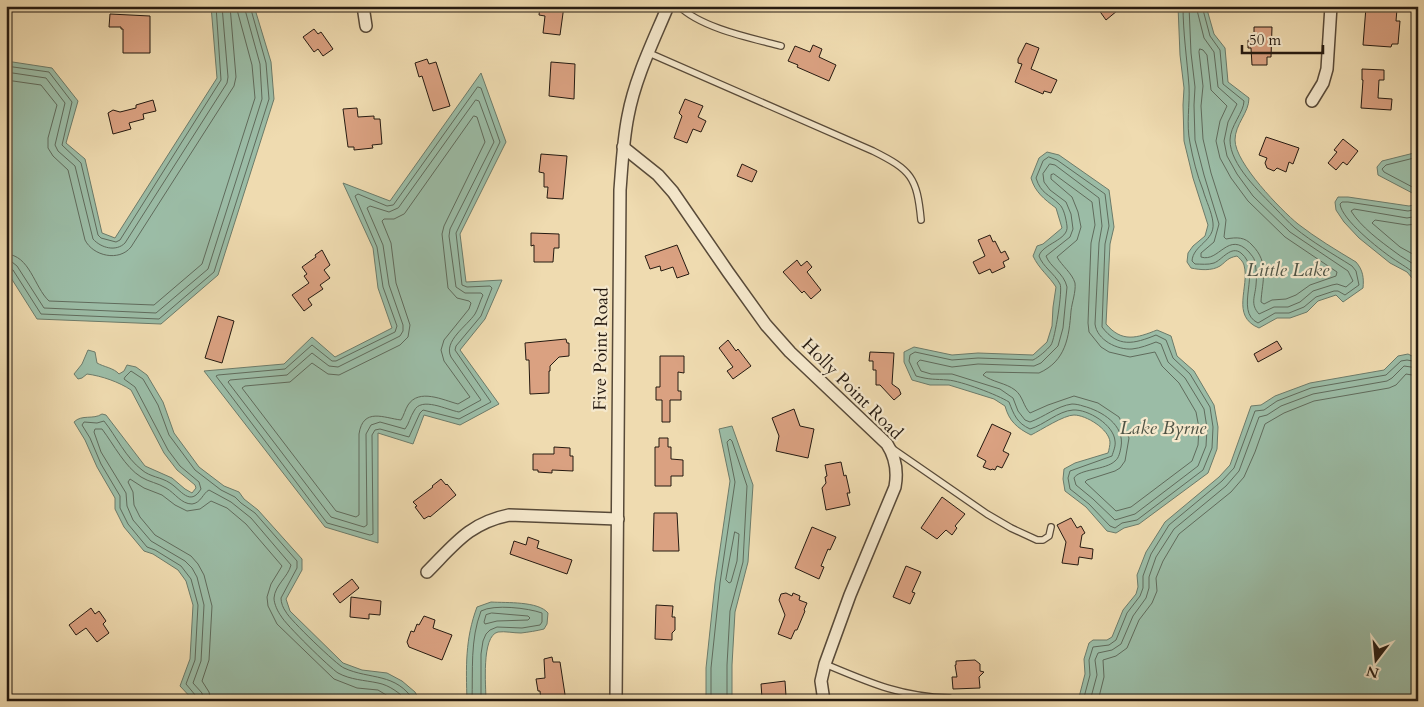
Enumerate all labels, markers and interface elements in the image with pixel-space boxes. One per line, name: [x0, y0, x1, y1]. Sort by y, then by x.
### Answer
scale bar: [1242, 22, 1323, 54]
text: 50 m: [1249, 30, 1281, 50]
water label: Little Lake: [1247, 257, 1330, 283]
street label: Five Point Road: [587, 287, 615, 411]
street label: Holly Point Road: [796, 333, 909, 446]
water label: Lake Byrne: [1120, 415, 1207, 441]
north arrow: [1352, 634, 1402, 684]
text: N: [1364, 661, 1381, 683]

